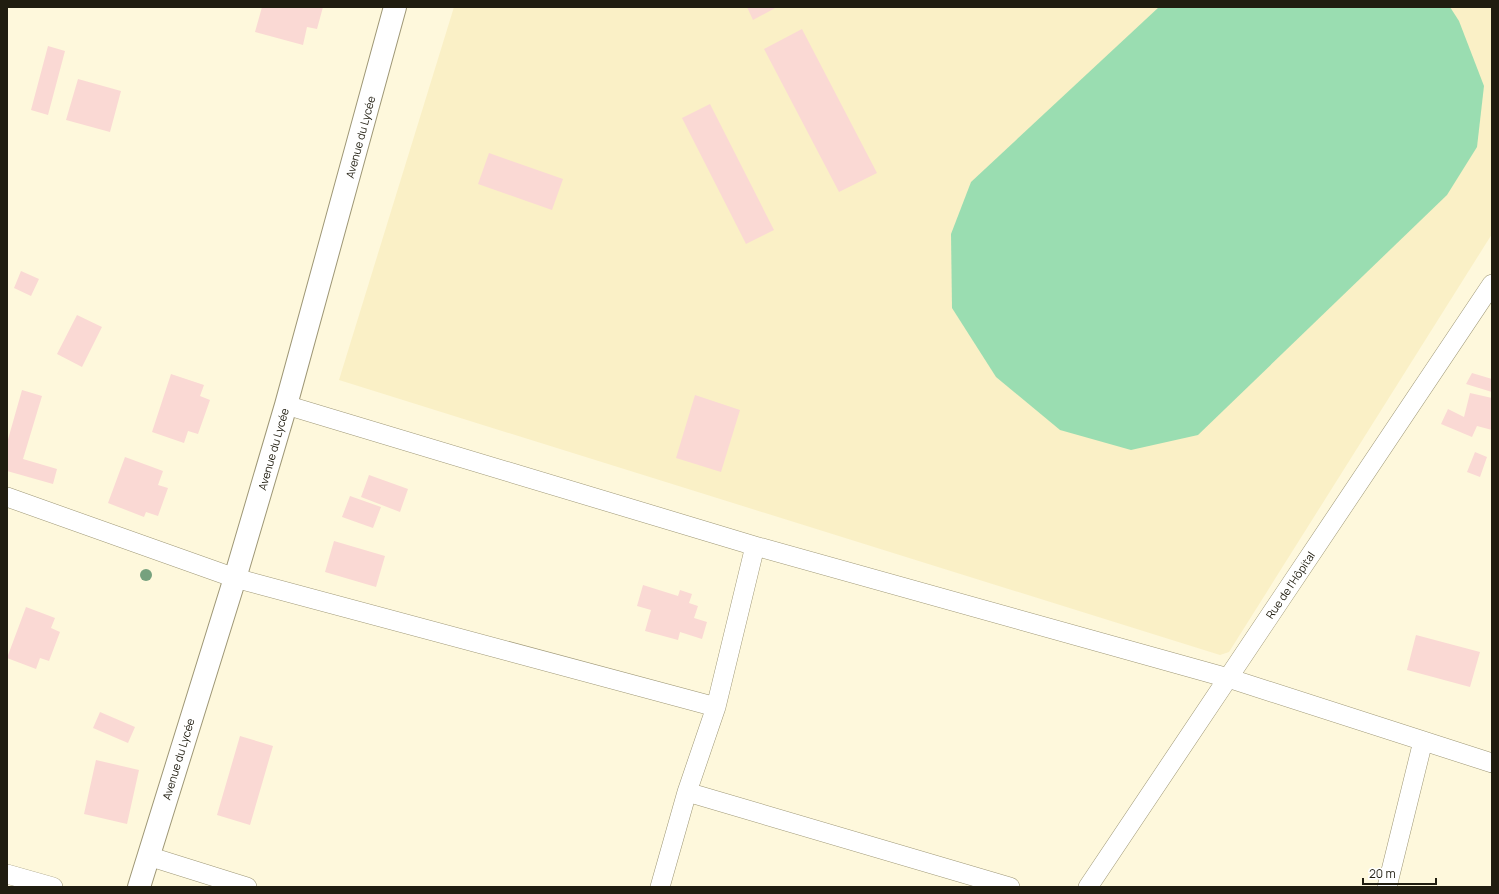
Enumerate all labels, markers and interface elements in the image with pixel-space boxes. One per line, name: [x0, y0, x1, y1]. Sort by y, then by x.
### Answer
street label: Avenue du Lycée: [342, 94, 378, 180]
street label: Avenue du Lycée: [254, 406, 292, 492]
street label: Rue de l'Hôpital: [1262, 548, 1318, 622]
street label: Avenue du Lycée: [158, 716, 198, 802]
scale bar: [1363, 860, 1436, 886]
text: 20 m: [1369, 865, 1396, 882]

